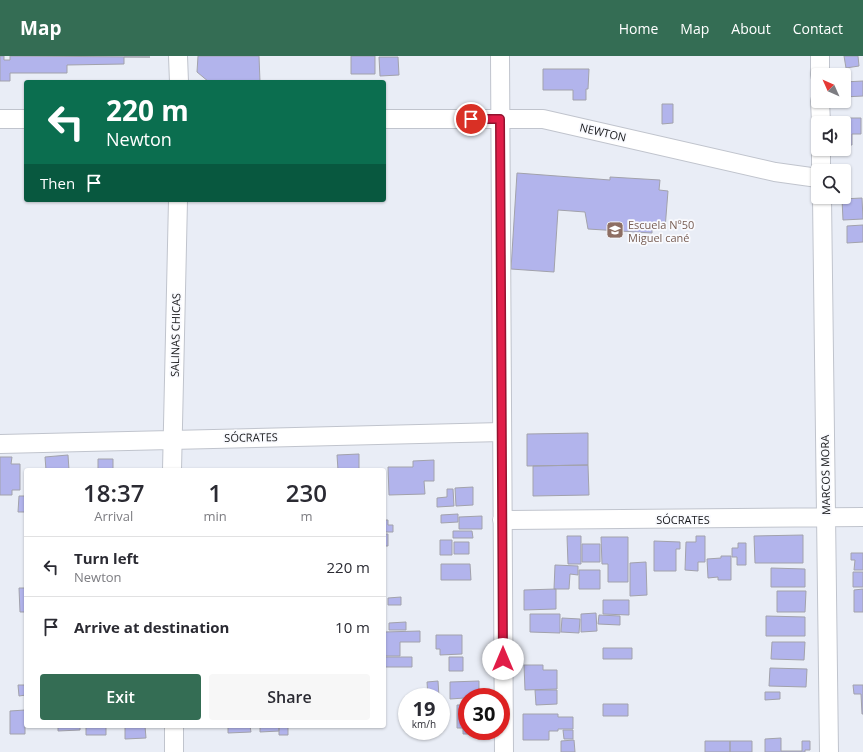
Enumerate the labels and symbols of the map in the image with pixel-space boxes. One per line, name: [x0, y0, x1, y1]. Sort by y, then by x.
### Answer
north arrow: [811, 68, 851, 108]
pin: [454, 102, 488, 136]
street label: NEWTON: [578, 119, 628, 145]
place label: Escuela Nº50 Miguel cané: [628, 217, 694, 245]
school or university icon: Escuela Nº50 Miguel cané: [605, 220, 625, 240]
street label: SALINAS CHICAS: [167, 293, 183, 377]
street label: SÓCRATES: [224, 429, 278, 445]
street label: MARCOS MORA: [817, 435, 833, 515]
street label: SÓCRATES: [656, 512, 710, 527]
position arrow: [482, 638, 524, 680]
speed limit sign: 30: [458, 688, 510, 740]

